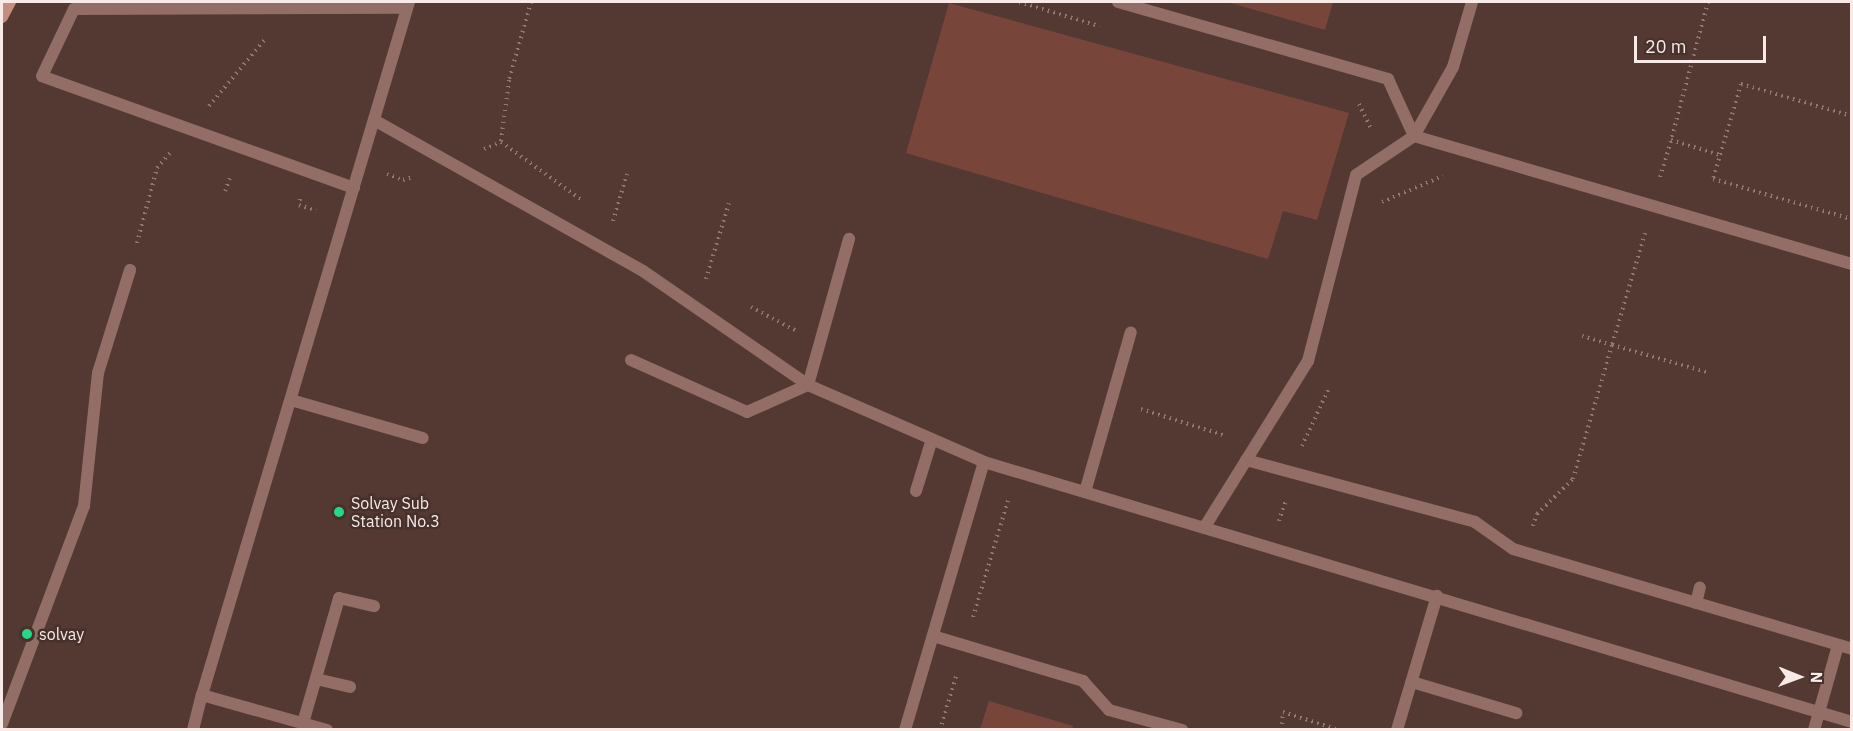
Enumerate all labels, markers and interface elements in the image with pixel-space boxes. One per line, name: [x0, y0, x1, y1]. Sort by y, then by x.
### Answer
scale bar: [1637, 24, 1769, 62]
text: 20 m: [1645, 35, 1687, 58]
place label: Solvay Sub Station No.3: [351, 493, 440, 531]
marker: Solvay Sub Station No.3: [332, 505, 346, 519]
place label: solvay: [39, 624, 84, 644]
marker: solvay: [20, 627, 34, 641]
north arrow: [1769, 647, 1829, 707]
text: N: [1807, 671, 1827, 683]

